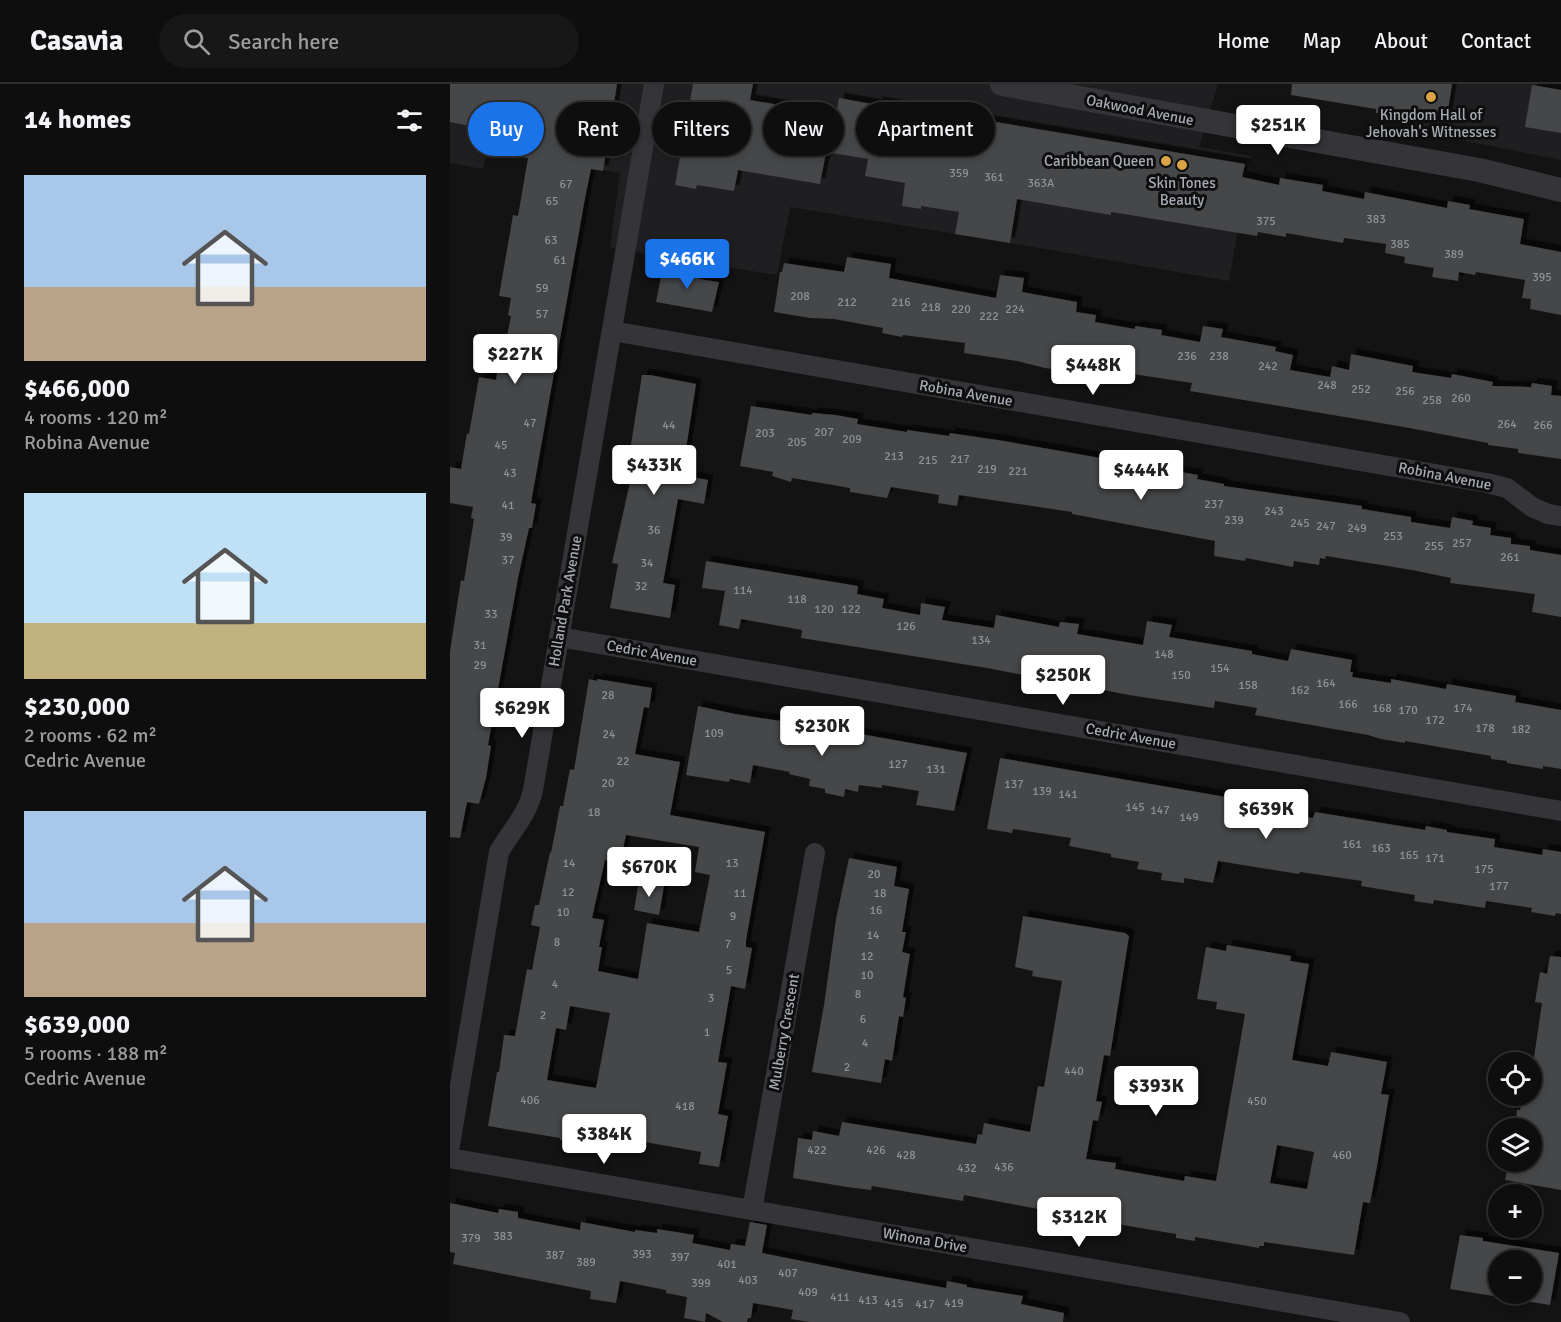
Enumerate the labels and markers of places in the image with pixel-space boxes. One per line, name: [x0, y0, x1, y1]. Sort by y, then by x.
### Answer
marker: Kingdom Hall of Jehovah's Witnesses: [1424, 90, 1438, 104]
pin: $251K: [1236, 105, 1320, 156]
place label: Kingdom Hall of Jehovah's Witnesses: [1366, 106, 1497, 141]
place label: Caribbean Queen: [1044, 152, 1154, 170]
marker: Caribbean Queen: [1159, 154, 1173, 168]
marker: Skin Tones Beauty: [1175, 158, 1189, 172]
place label: Skin Tones Beauty: [1148, 174, 1216, 209]
pin: $466K: [645, 239, 729, 290]
pin: $227K: [473, 334, 557, 385]
pin: $448K: [1051, 345, 1135, 396]
pin: $433K: [612, 445, 696, 496]
pin: $444K: [1099, 450, 1183, 501]
pin: $250K: [1021, 655, 1105, 706]
pin: $629K: [480, 688, 564, 739]
pin: $230K: [780, 706, 864, 757]
pin: $639K: [1224, 789, 1308, 840]
pin: $670K: [607, 847, 691, 898]
pin: $393K: [1114, 1066, 1198, 1117]
pin: $384K: [562, 1114, 646, 1165]
pin: $312K: [1037, 1197, 1121, 1248]

